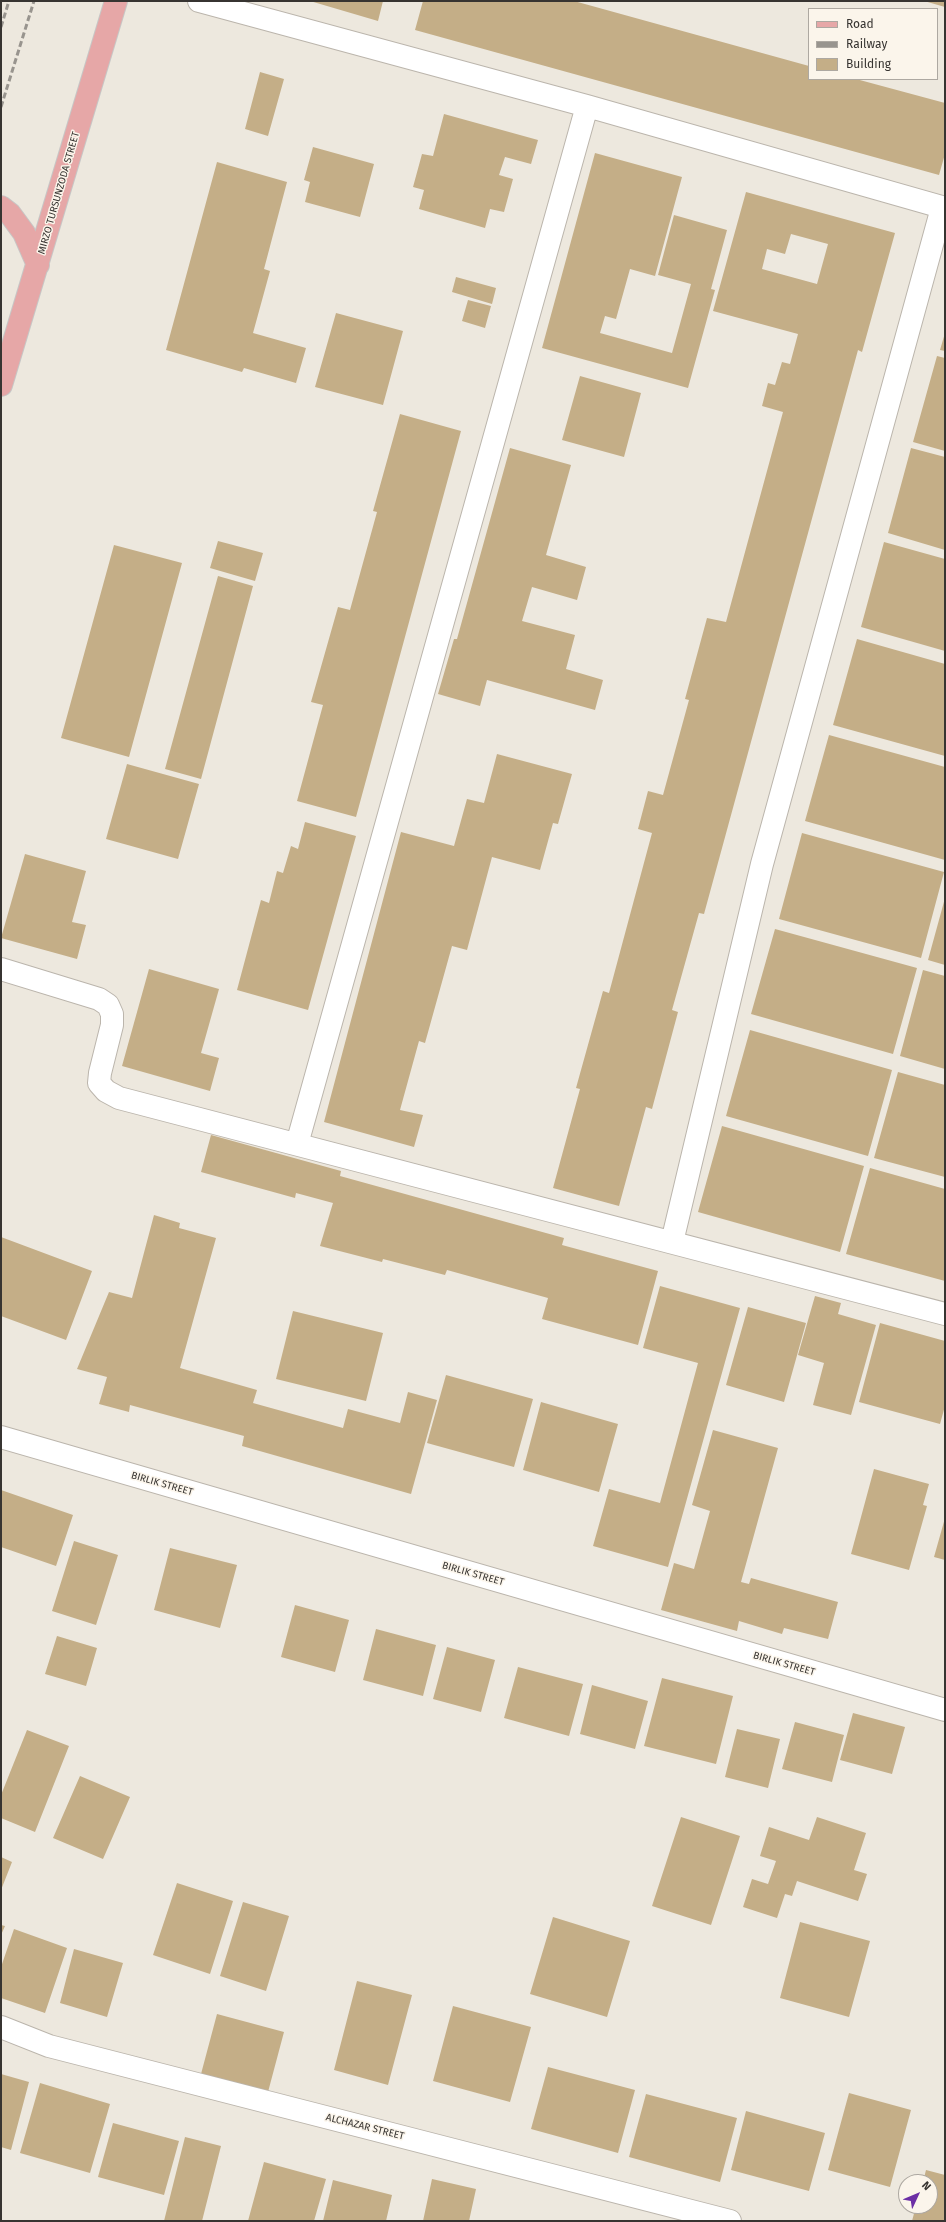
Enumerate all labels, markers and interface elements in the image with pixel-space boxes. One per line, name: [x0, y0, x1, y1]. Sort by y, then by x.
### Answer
legend: [808, 8, 938, 80]
text: Road: [846, 17, 874, 31]
text: Railway: [846, 37, 887, 51]
text: Building: [846, 57, 891, 71]
street label: MIRZO TURSUNZODA STREET: [36, 130, 82, 256]
street label: BIRLIK STREET: [130, 1469, 194, 1499]
street label: BIRLIK STREET: [441, 1559, 505, 1589]
street label: BIRLIK STREET: [752, 1649, 816, 1679]
street label: ALCHAZAR STREET: [325, 2111, 405, 2143]
north arrow: [898, 2174, 938, 2214]
text: N: [919, 2179, 933, 2193]

